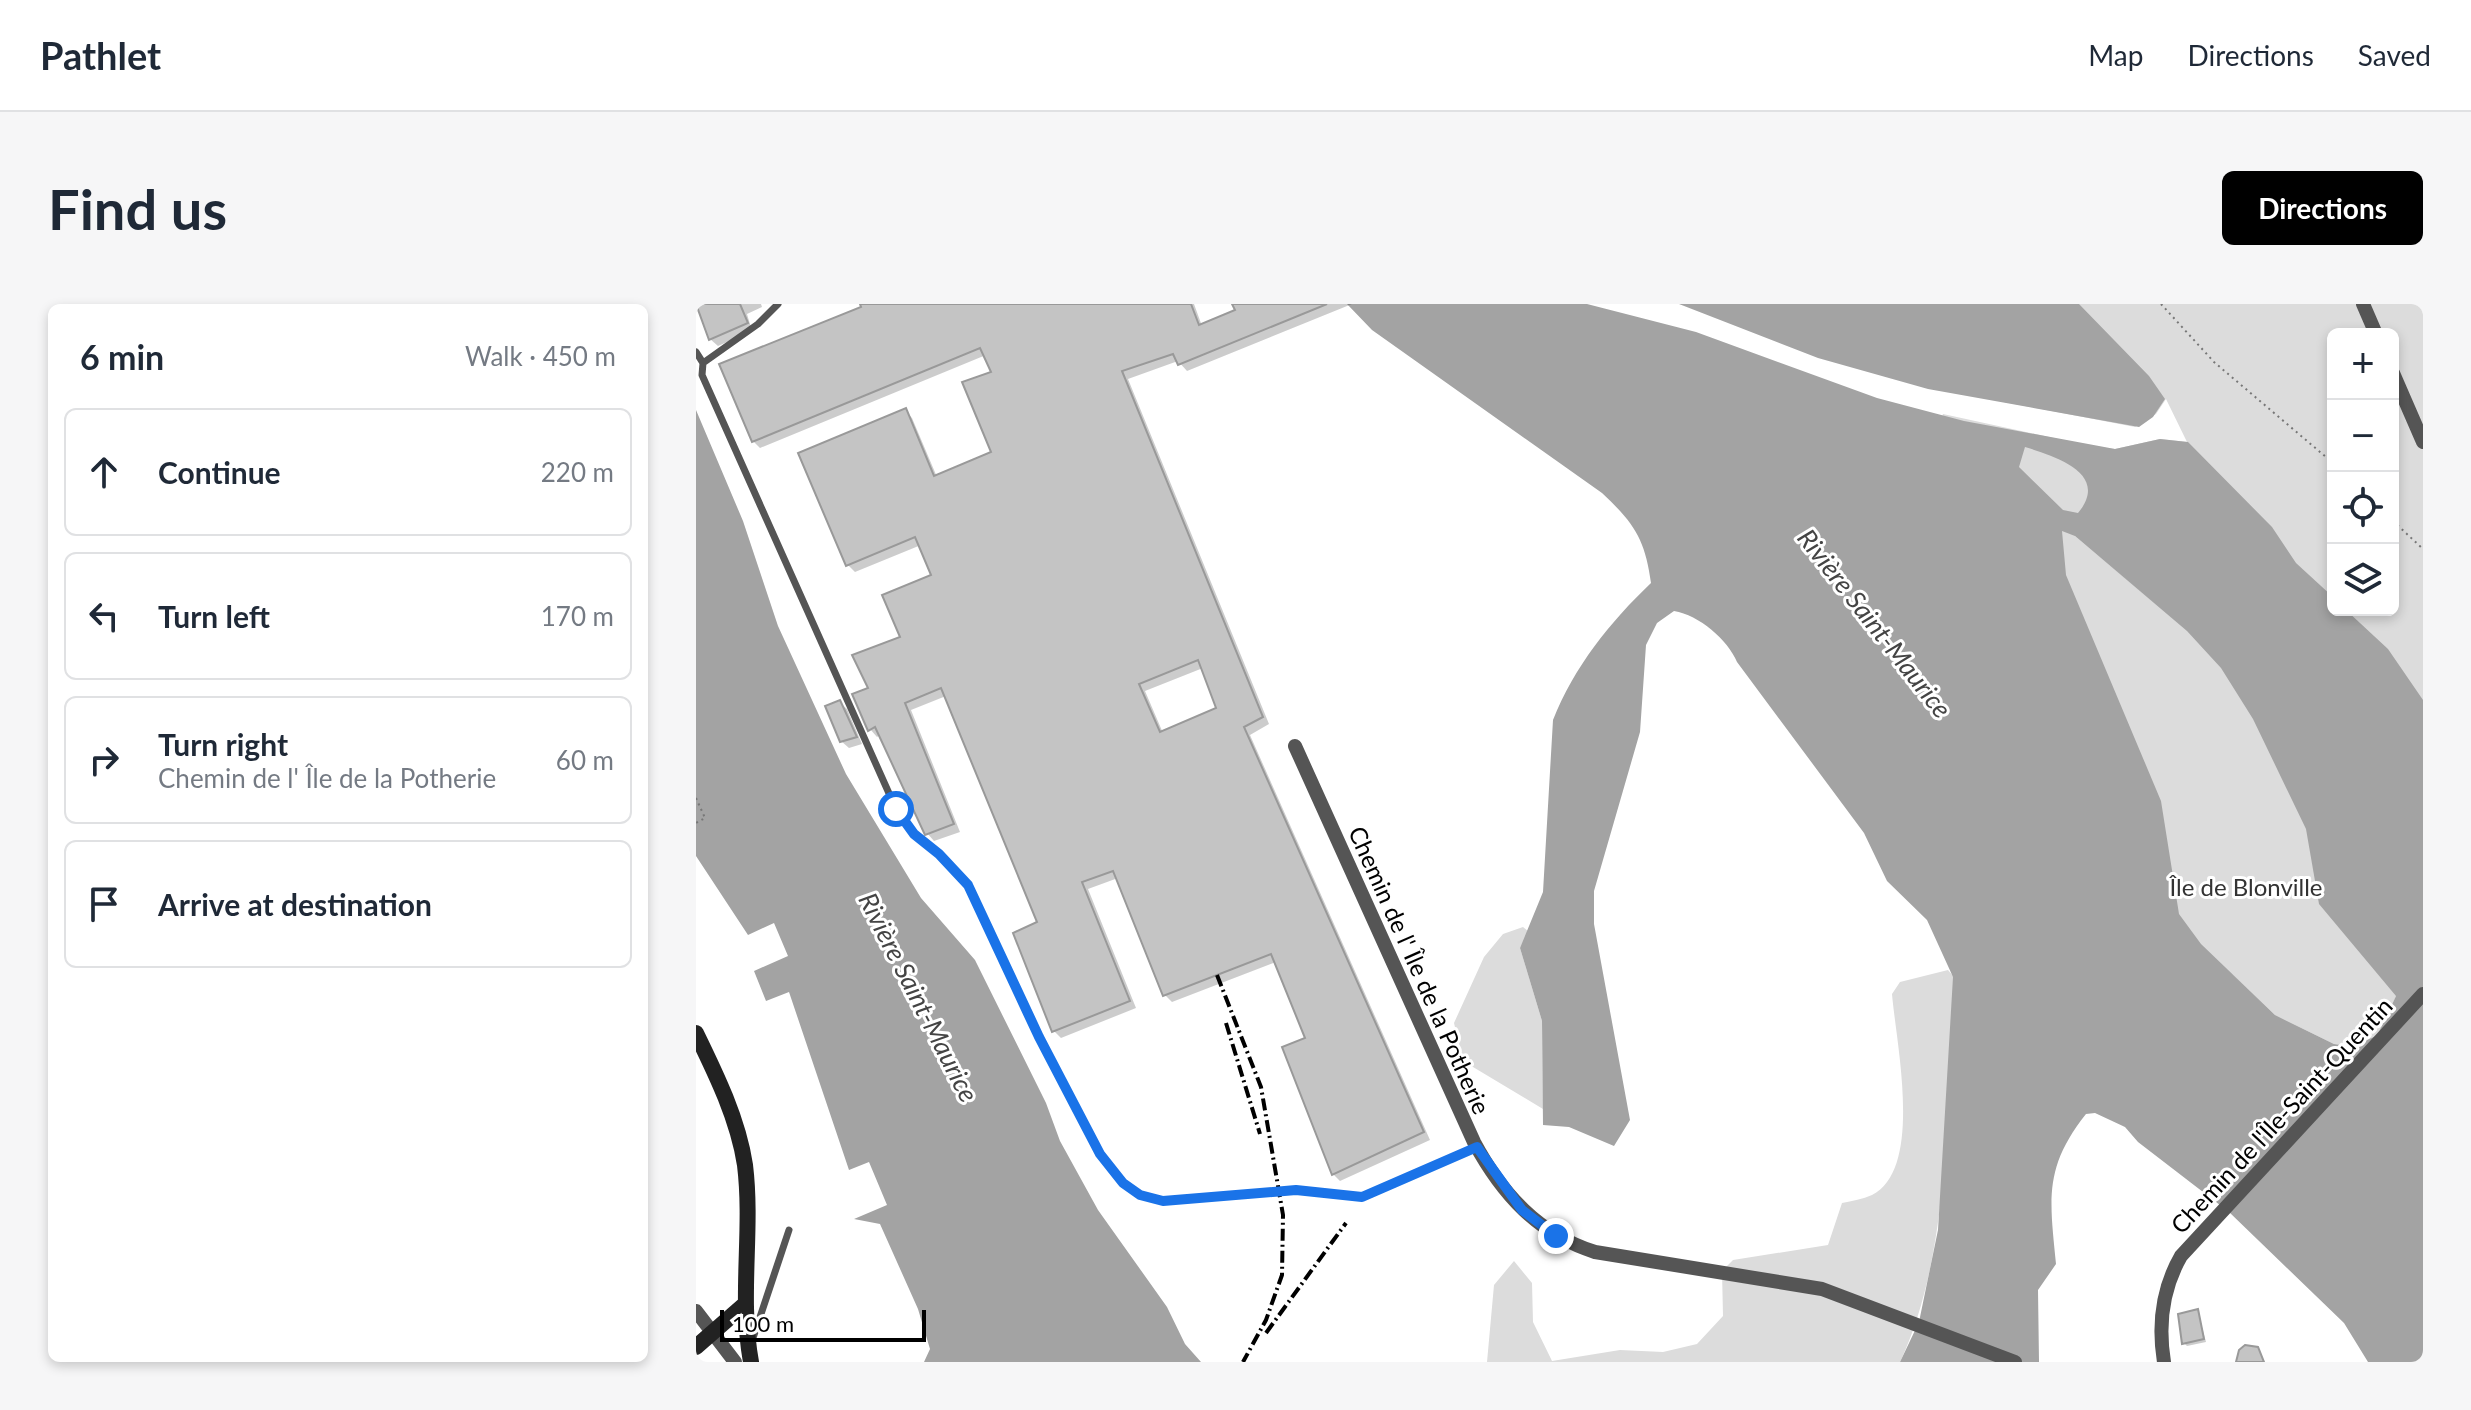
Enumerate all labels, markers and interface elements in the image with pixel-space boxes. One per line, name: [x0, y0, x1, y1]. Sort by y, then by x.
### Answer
text: Pathlet: [40, 32, 161, 78]
text: Map: [2088, 38, 2143, 72]
text: Directions: [2187, 38, 2314, 72]
text: Saved: [2358, 38, 2431, 72]
button: Directions: [2222, 171, 2423, 245]
text: Find us: [48, 175, 227, 242]
map controls: [2327, 328, 2399, 616]
button: +: [2327, 328, 2399, 400]
text: 6 min: [80, 336, 164, 377]
text: Walk · 450 m: [465, 340, 616, 372]
button: −: [2327, 400, 2399, 472]
icon: ahead: [82, 450, 126, 494]
text: Continue: [158, 454, 281, 490]
text: 220 m: [541, 456, 614, 488]
button: locate: [2327, 472, 2399, 544]
water label: Rivière Saint-Maurice: [1791, 522, 1959, 724]
button: layers: [2327, 544, 2399, 616]
icon: left: [82, 594, 126, 638]
text: Turn left: [158, 598, 270, 634]
text: 170 m: [541, 600, 614, 632]
text: Turn right: [158, 726, 288, 762]
icon: right: [82, 738, 126, 782]
text: 60 m: [556, 744, 614, 776]
text: Chemin de l' Île de la Potherie: [158, 762, 496, 794]
route start: [878, 791, 914, 827]
street label: Chemin de l' Île de la Potherie: [1343, 822, 1497, 1118]
park label: Île de Blonville: [2168, 872, 2323, 901]
icon: arrive: [82, 882, 126, 926]
text: Arrive at destination: [158, 886, 432, 922]
water label: Rivière Saint-Maurice: [852, 887, 986, 1107]
street label: Chemin de l'Île-Saint-Quentin: [2164, 991, 2398, 1239]
route end: [1538, 1218, 1574, 1254]
scale bar: [720, 1306, 926, 1342]
text: 100 m: [732, 1310, 794, 1337]

